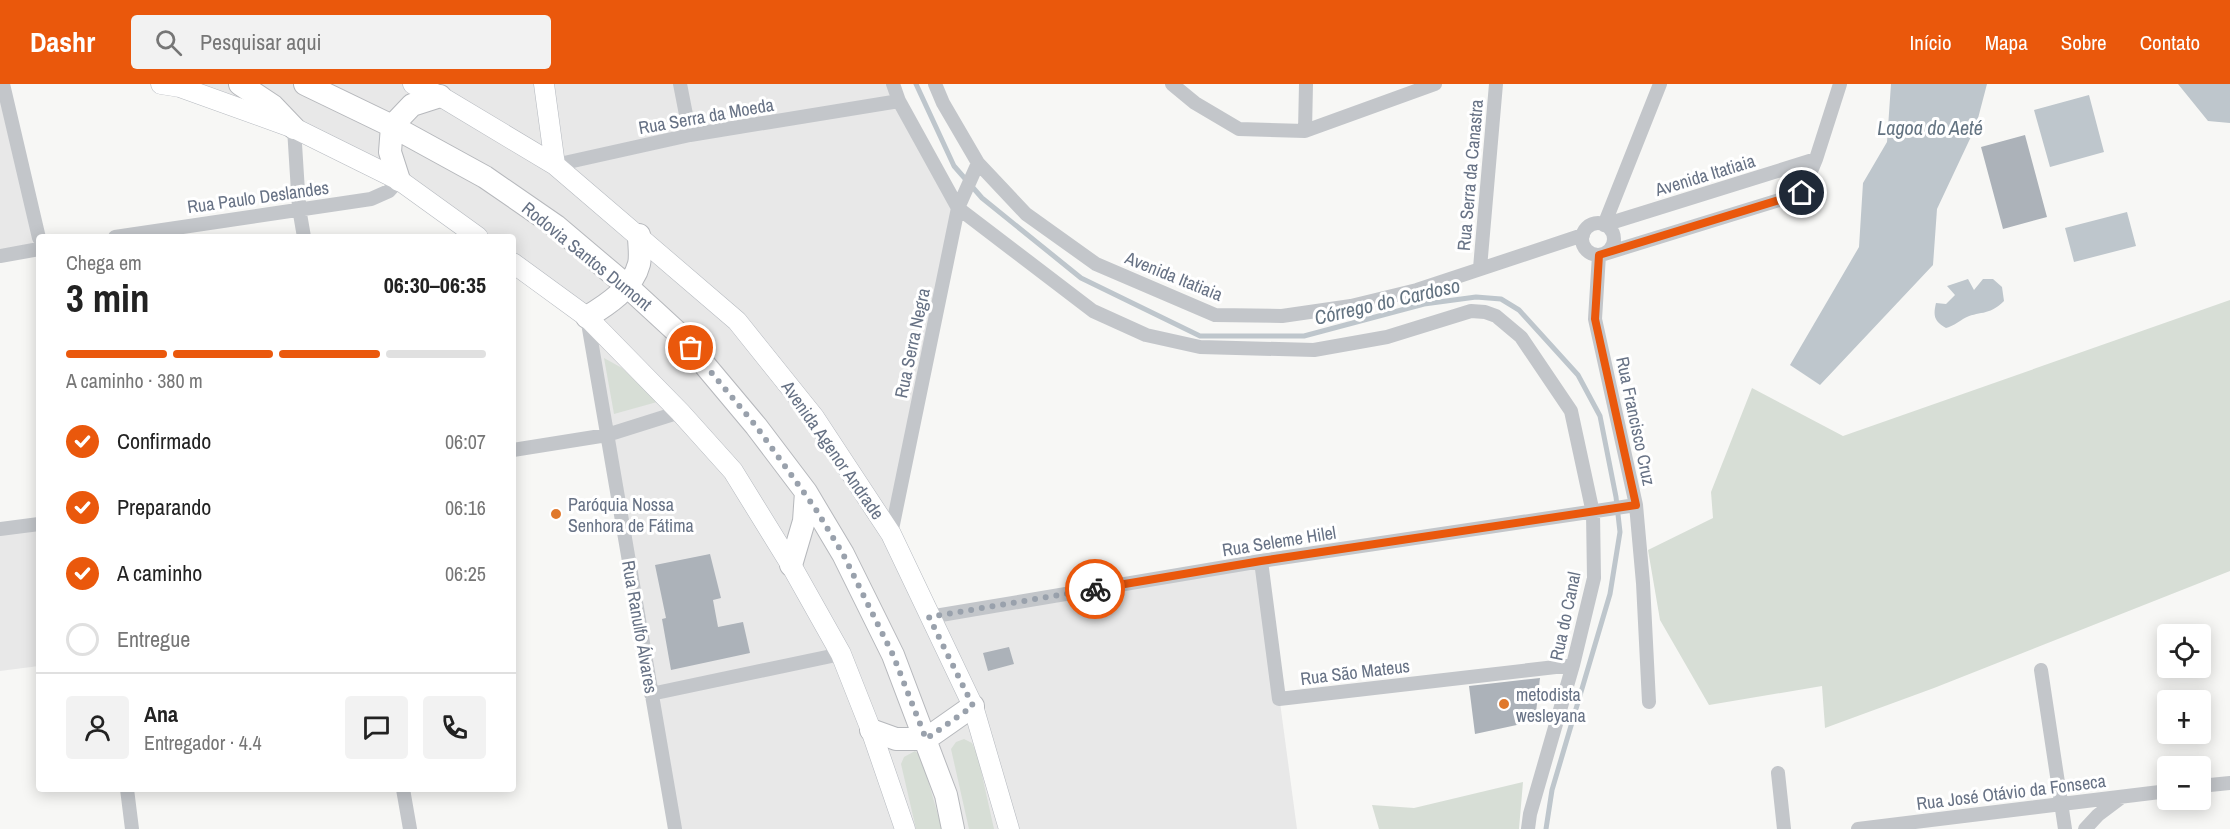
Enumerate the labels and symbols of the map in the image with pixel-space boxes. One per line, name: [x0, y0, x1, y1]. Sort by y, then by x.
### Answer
street label: Rua Serra da Moeda: [636, 92, 776, 140]
street label: Rua Serra da Canastra: [1451, 98, 1489, 252]
water label: Lagoa do Aeté: [1877, 114, 1983, 141]
street label: Avenida Itatiaia: [1651, 148, 1758, 202]
pin: [1776, 167, 1827, 218]
street label: Rua Paulo Deslandes: [186, 175, 330, 219]
street label: Rodovia Santos Dumont: [517, 196, 657, 316]
street label: Avenida Itatiaia: [1121, 245, 1227, 307]
water label: Córrego do Cardoso: [1312, 271, 1462, 331]
street label: Rua Serra Negra: [888, 286, 936, 400]
pin: [665, 322, 716, 373]
street label: Rua Francisco Cruz: [1610, 354, 1662, 488]
street label: Avenida Agenor Andrade: [775, 375, 890, 524]
place label: Paróquia Nossa Senhora de Fátima: [568, 492, 694, 538]
marker: Paróquia Nossa Senhora de Fátima: [549, 507, 563, 521]
street label: Rua Seleme Hilel: [1220, 520, 1338, 562]
street label: Rua Ranulfo Álvares: [616, 559, 664, 695]
courier: [1065, 559, 1125, 619]
street label: Rua do Canal: [1543, 569, 1587, 663]
street label: Rua São Mateus: [1299, 653, 1411, 691]
place label: metodista wesleyana: [1516, 682, 1586, 728]
marker: metodista wesleyana: [1497, 697, 1511, 711]
street label: Rua José Otávio da Fonseca: [1915, 768, 2107, 816]

